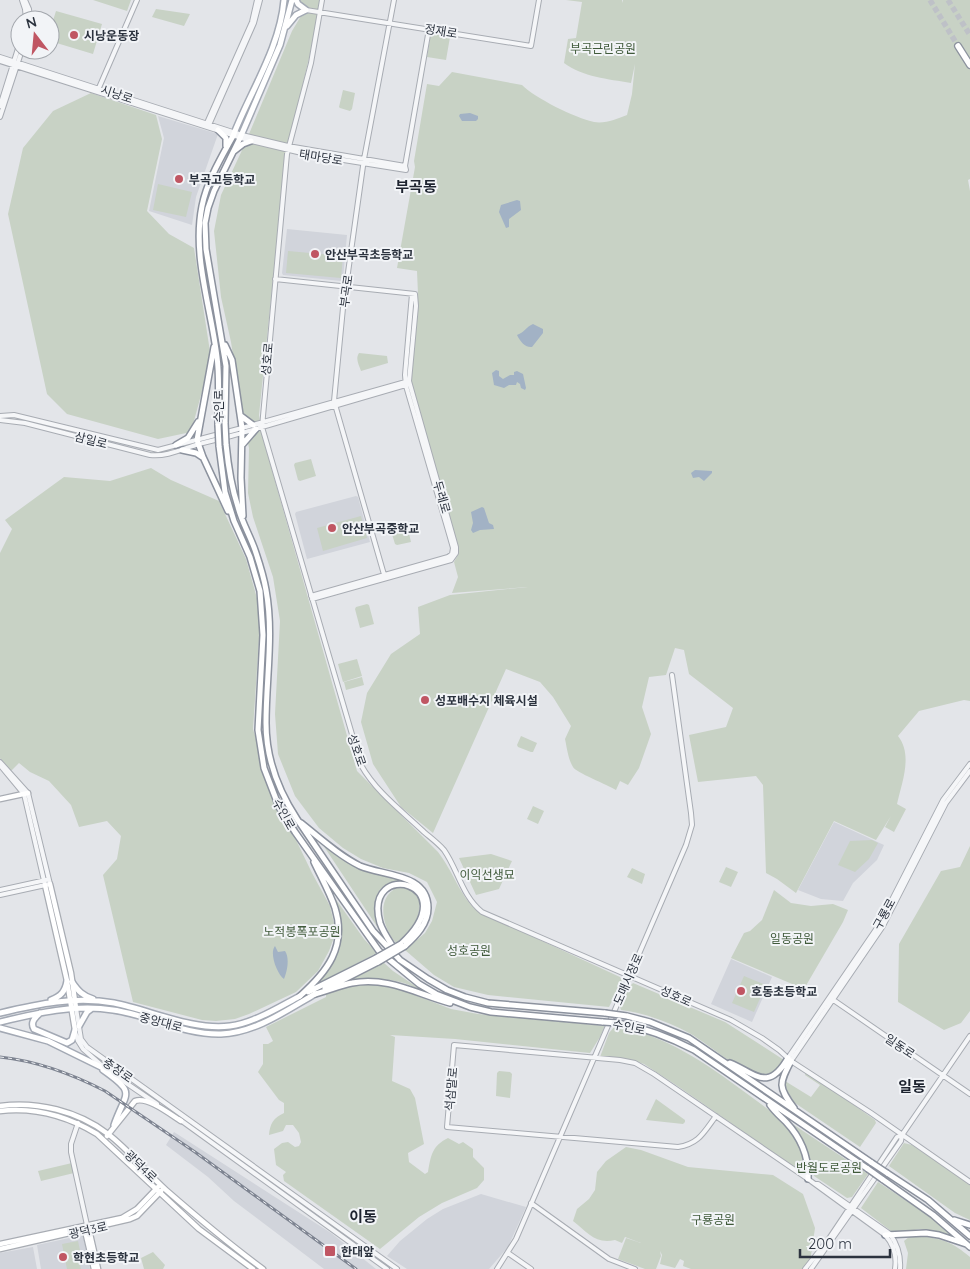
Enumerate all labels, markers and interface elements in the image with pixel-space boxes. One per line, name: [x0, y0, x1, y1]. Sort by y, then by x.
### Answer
north arrow: [10, 10, 60, 60]
text: N: [24, 12, 39, 33]
street label: 정재로: [423, 21, 459, 41]
place label: 시낭운동장: [84, 28, 139, 43]
marker: 시낭운동장: [68, 29, 80, 41]
park label: 부곡근린공원: [570, 41, 636, 56]
street label: 시낭로: [99, 82, 135, 106]
street label: 태마당로: [298, 146, 344, 168]
place label: 부곡고등학교: [189, 172, 255, 187]
marker: 부곡고등학교: [173, 173, 185, 185]
district label: 부곡동: [395, 177, 437, 196]
place label: 안산부곡초등학교: [325, 247, 413, 262]
marker: 안산부곡초등학교: [309, 248, 321, 260]
street label: 부곡로: [336, 274, 356, 308]
street label: 성호로: [258, 342, 276, 376]
street label: 수인로: [211, 389, 226, 423]
street label: 삼일로: [73, 429, 109, 451]
street label: 두레로: [430, 479, 454, 515]
place label: 안산부곡중학교: [342, 521, 419, 536]
marker: 안산부곡중학교: [326, 522, 338, 534]
place label: 성포배수지 체육시설: [435, 693, 538, 708]
marker: 성포배수지 체육시설: [419, 694, 431, 706]
street label: 성호로: [345, 732, 369, 768]
street label: 수인로: [269, 796, 299, 832]
park label: 이익선생묘: [459, 867, 515, 882]
street label: 구룡로: [869, 896, 899, 932]
park label: 노적봉폭포공원: [263, 924, 341, 939]
park label: 일동공원: [770, 931, 814, 946]
park label: 성호공원: [447, 943, 491, 958]
street label: 도매시장로: [610, 951, 646, 1007]
street label: 성호로: [658, 982, 694, 1010]
place label: 호동초등학교: [751, 984, 817, 999]
marker: 호동초등학교: [735, 985, 747, 997]
street label: 중앙대로: [138, 1009, 184, 1035]
street label: 수인로: [611, 1016, 647, 1038]
street label: 일동로: [882, 1031, 918, 1061]
street label: 충장로: [100, 1054, 136, 1086]
street label: 석삼말로: [442, 1066, 460, 1112]
district label: 일동: [898, 1077, 926, 1096]
street label: 광덕4로: [122, 1147, 160, 1185]
park label: 반월도로공원: [796, 1160, 862, 1175]
district label: 이동: [349, 1207, 377, 1226]
park label: 구룡공원: [691, 1212, 735, 1227]
street label: 광덕3로: [67, 1218, 109, 1242]
scale bar: [800, 1226, 890, 1258]
text: 200 m: [808, 1234, 852, 1253]
marker: 한대앞: [323, 1244, 337, 1258]
place label: 한대앞: [341, 1244, 374, 1259]
place label: 학현초등학교: [73, 1250, 139, 1265]
marker: 학현초등학교: [57, 1251, 69, 1263]

